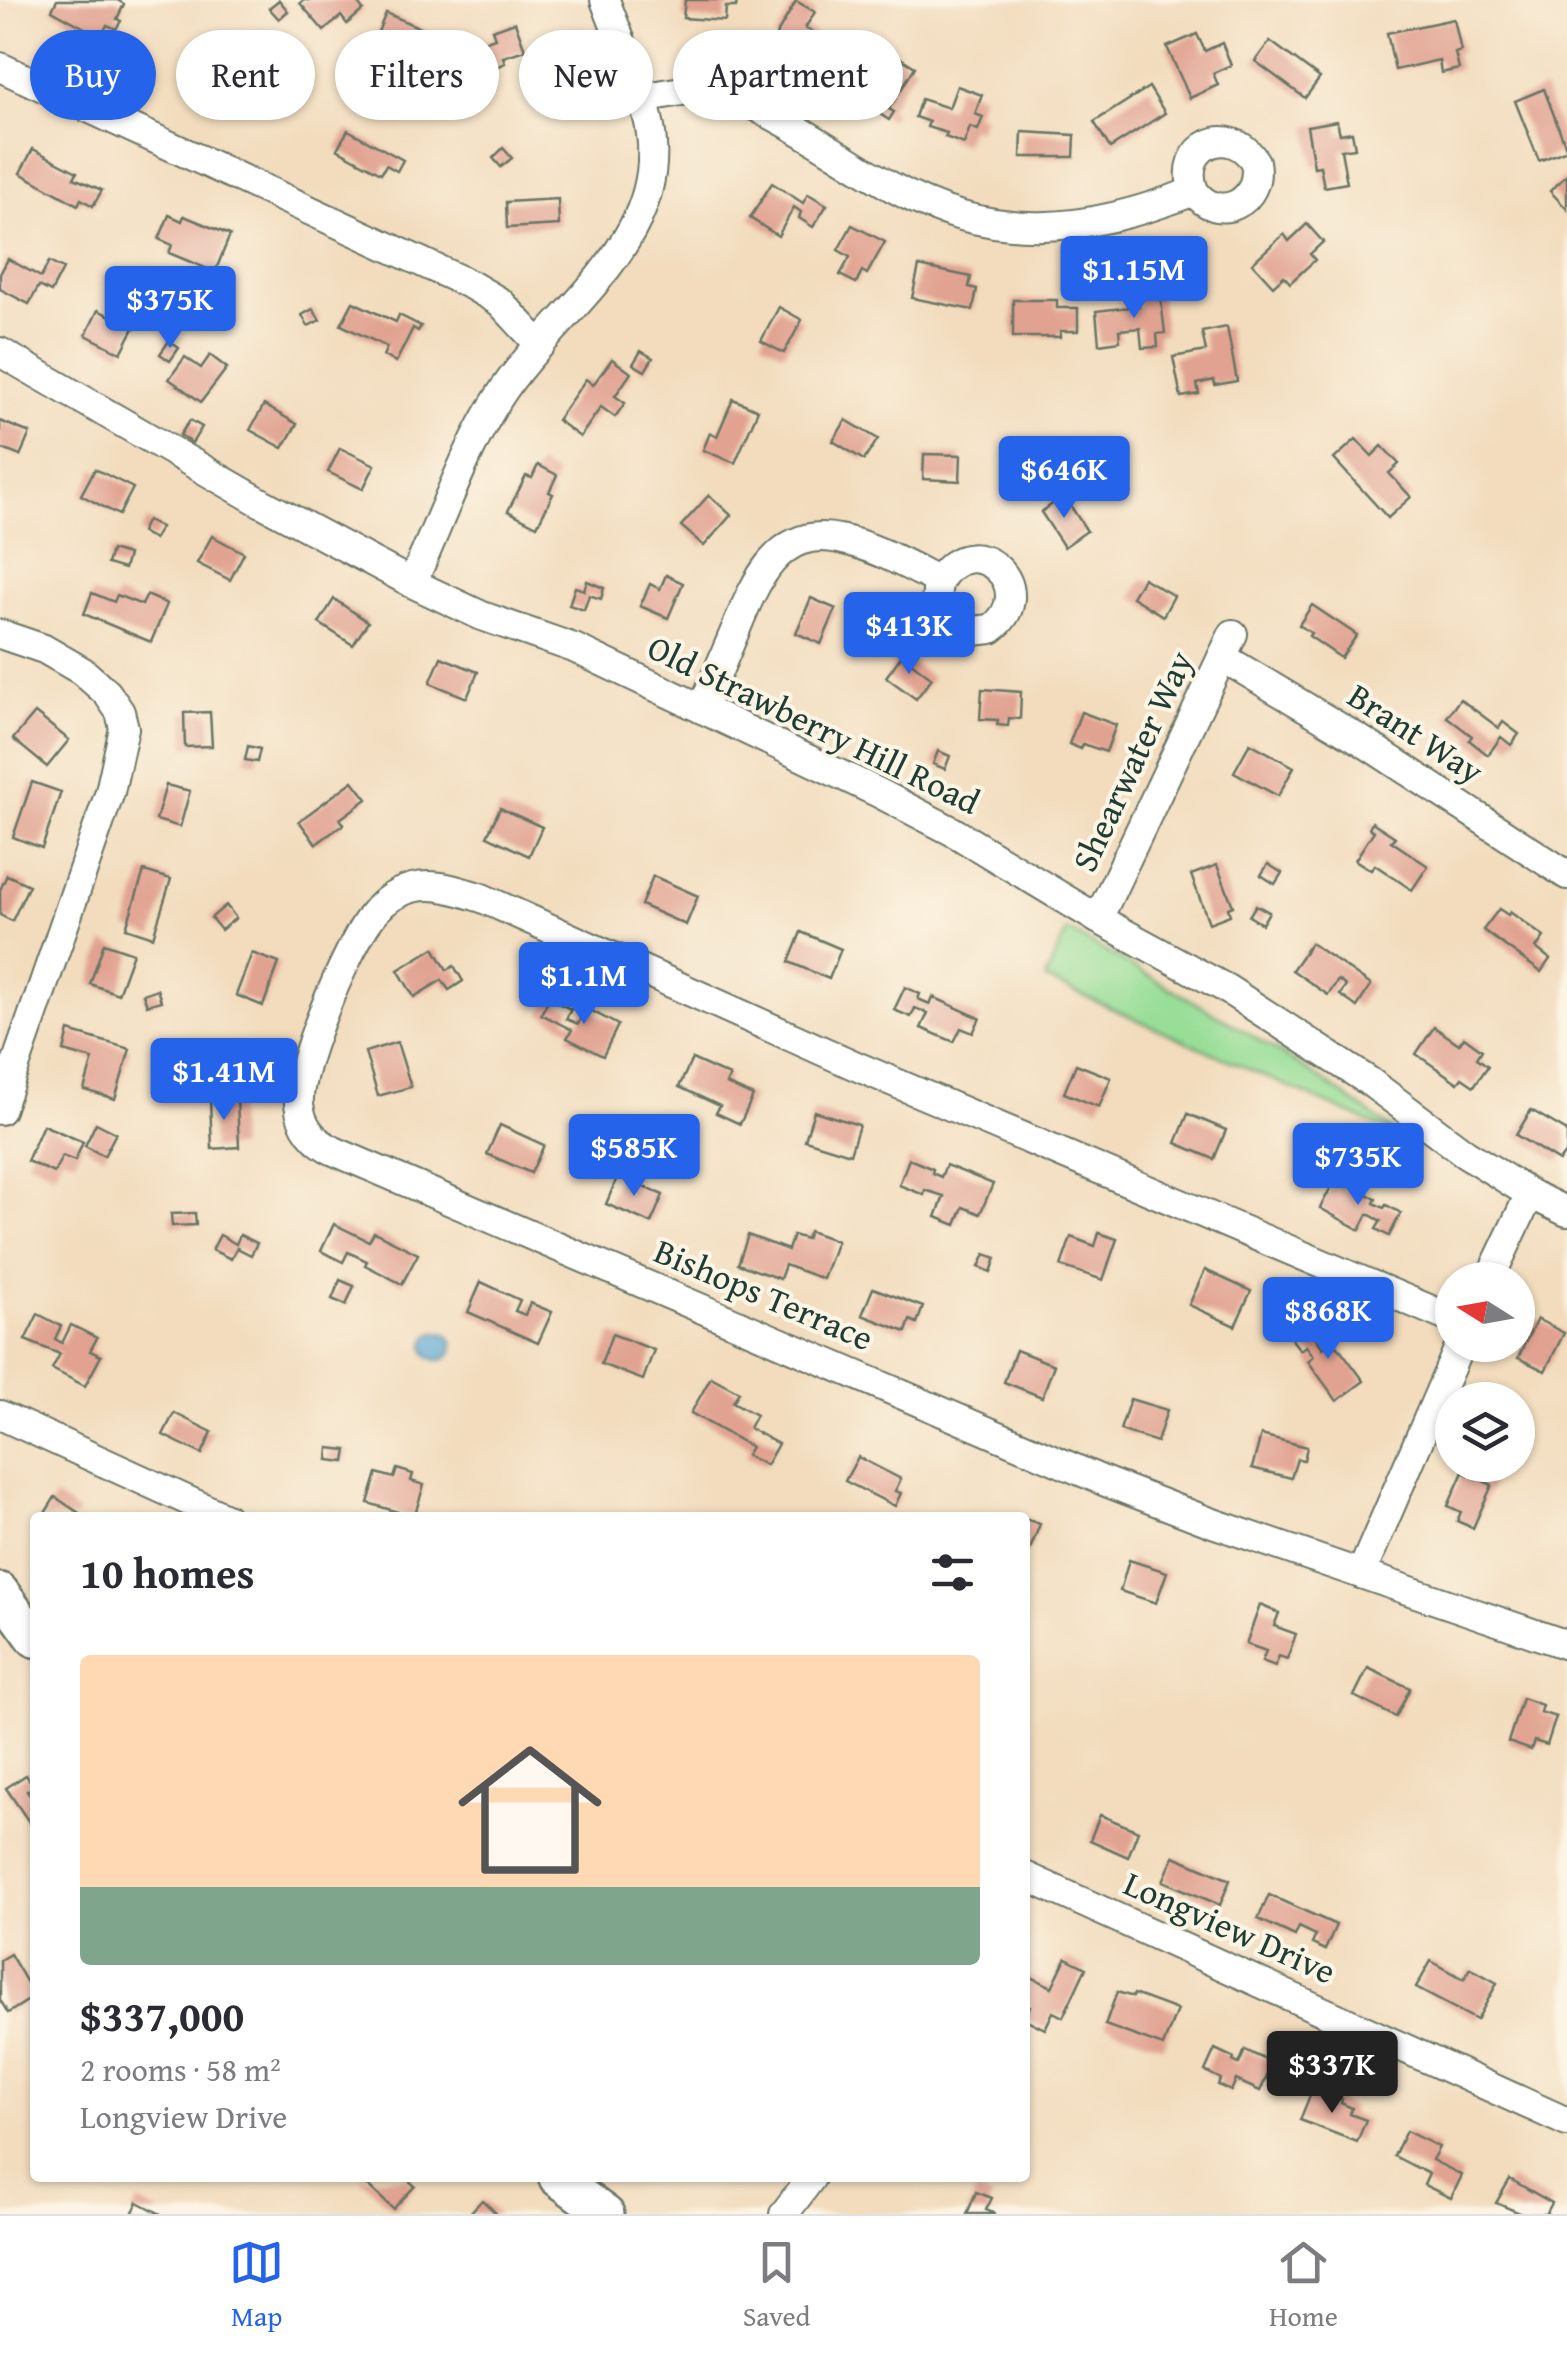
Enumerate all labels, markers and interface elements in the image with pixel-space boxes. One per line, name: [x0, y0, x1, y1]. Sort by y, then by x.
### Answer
chip: Buy: [30, 30, 156, 120]
chip: Rent: [176, 30, 315, 120]
chip: Filters: [335, 30, 499, 120]
chip: New: [519, 30, 653, 120]
chip: Apartment: [673, 30, 903, 120]
pin: $1.15M: [1053, 236, 1215, 321]
text: $1.15M: [1083, 245, 1185, 292]
pin: $375K: [100, 266, 240, 351]
text: $375K: [127, 275, 213, 322]
pin: $646K: [994, 436, 1134, 521]
text: $646K: [1021, 445, 1107, 492]
pin: $413K: [839, 592, 979, 677]
text: $413K: [866, 601, 952, 648]
street label: Old Strawberry Hill Road: [639, 621, 989, 827]
street label: Shearwater Way: [1059, 642, 1206, 880]
street label: Brant Way: [1338, 670, 1494, 796]
pin: $1.1M: [514, 942, 654, 1027]
text: $1.1M: [541, 951, 627, 998]
pin: $1.41M: [143, 1038, 305, 1123]
text: $1.41M: [173, 1047, 275, 1094]
pin: $585K: [564, 1114, 704, 1199]
text: $585K: [591, 1123, 677, 1170]
pin: $735K: [1288, 1123, 1428, 1208]
text: $735K: [1315, 1132, 1401, 1179]
street label: Bishops Terrace: [647, 1225, 881, 1363]
north arrow: [1435, 1262, 1535, 1362]
map controls: [1435, 1262, 1535, 1482]
pin: $868K: [1258, 1277, 1398, 1362]
text: $868K: [1285, 1286, 1371, 1333]
button: layers: [1435, 1382, 1535, 1482]
text: 10 homes: [80, 1542, 255, 1603]
icon: filters: [925, 1545, 980, 1600]
icon: home: [440, 1720, 620, 1900]
street label: Longview Drive: [1116, 1858, 1344, 1996]
text: $337,000: [80, 1985, 244, 2046]
pin: $337K: [1262, 2031, 1402, 2116]
text: $337K: [1289, 2040, 1375, 2087]
text: 2 rooms · 58 m²: [80, 2046, 281, 2093]
text: Longview Drive: [80, 2093, 287, 2140]
tab: Map: [229, 2235, 284, 2336]
tab: Saved: [743, 2235, 810, 2336]
tab: Home: [1269, 2235, 1338, 2336]

